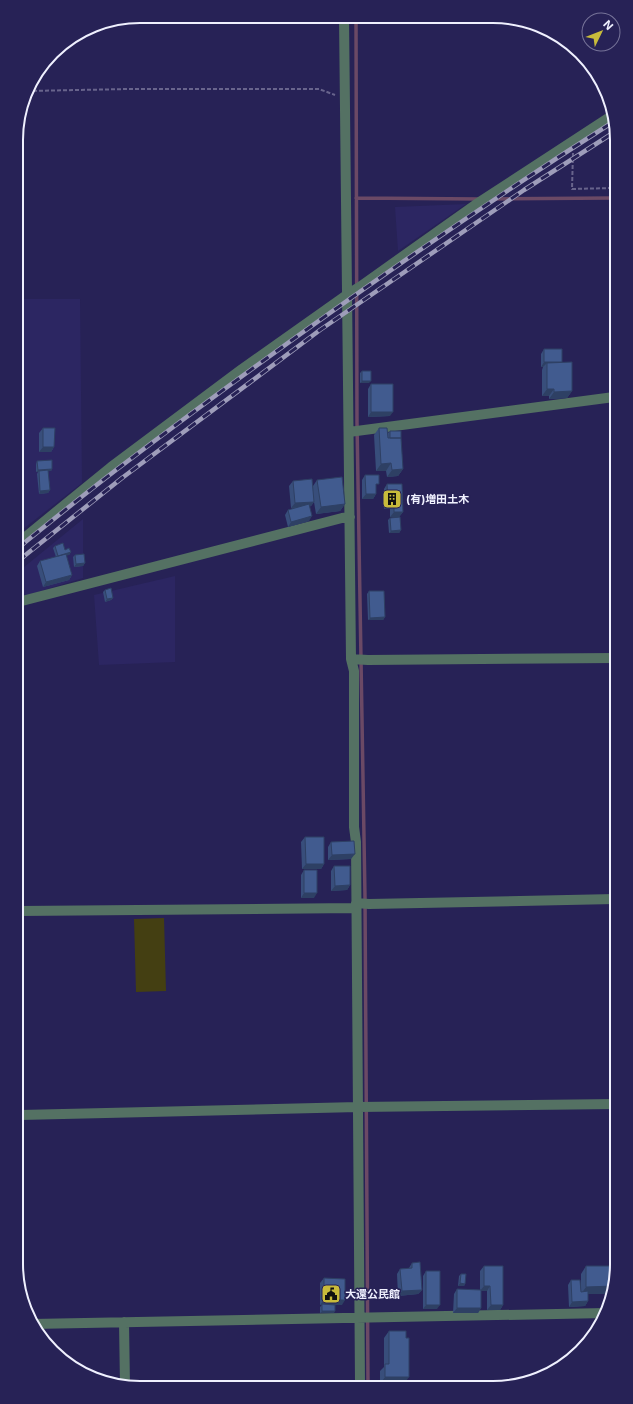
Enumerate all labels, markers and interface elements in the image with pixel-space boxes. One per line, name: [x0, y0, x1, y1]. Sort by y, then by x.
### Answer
north arrow: [581, 12, 621, 52]
text: N: [600, 17, 616, 33]
building icon: (有)増田土木: [381, 488, 403, 510]
place label: (有)増田土木: [406, 492, 469, 506]
public building icon: 大還公民館: [320, 1283, 342, 1305]
place label: 大還公民館: [345, 1287, 400, 1301]

